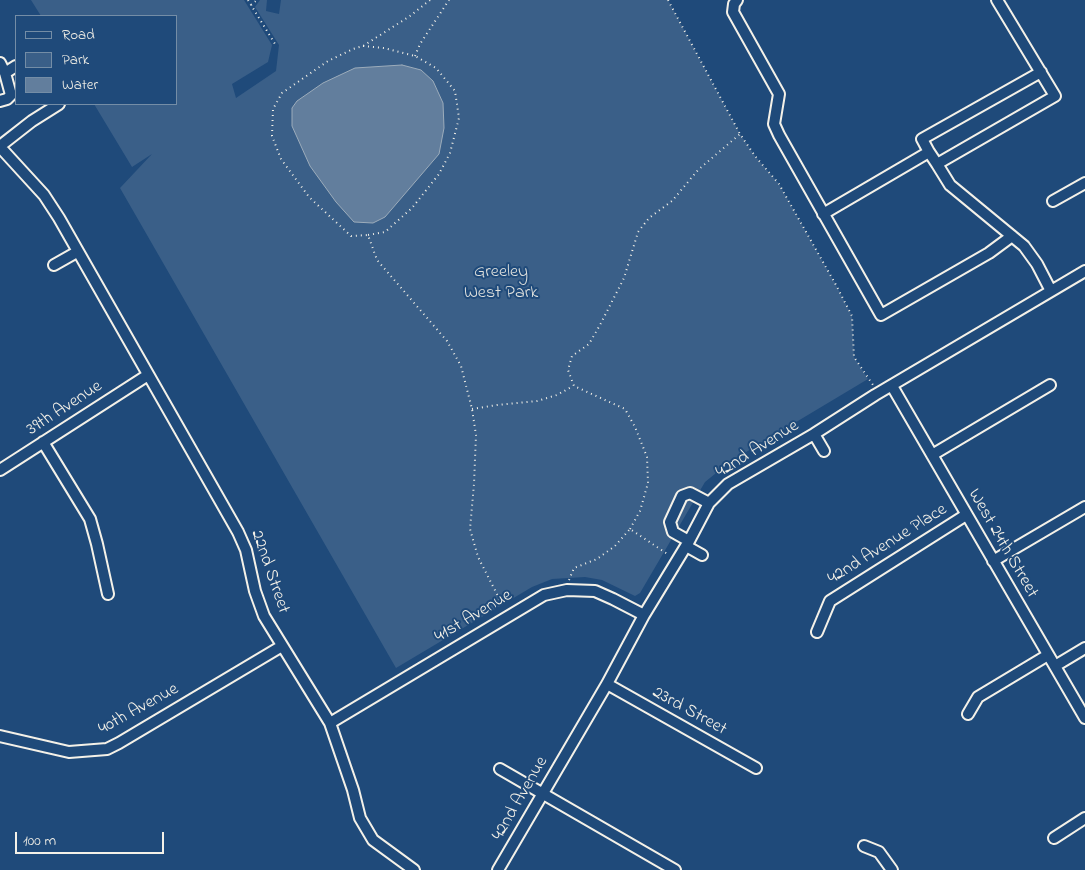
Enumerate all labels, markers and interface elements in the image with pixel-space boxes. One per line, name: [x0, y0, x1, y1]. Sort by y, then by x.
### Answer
legend: [15, 15, 178, 105]
text: Road: [62, 24, 95, 46]
text: Park: [62, 49, 89, 71]
text: Water: [62, 74, 98, 96]
park label: Greeley West Park: [464, 262, 538, 304]
street label: 39th Avenue: [23, 377, 107, 441]
street label: 42nd Avenue: [713, 416, 803, 484]
street label: West 24th Street: [962, 486, 1042, 602]
street label: 42nd Avenue Place: [824, 500, 952, 590]
street label: 22nd Street: [245, 527, 293, 617]
street label: 41st Avenue: [431, 585, 517, 649]
street label: 40th Avenue: [95, 679, 183, 741]
street label: 23rd Street: [648, 683, 730, 741]
street label: 42nd Avenue: [488, 753, 554, 845]
scale bar: [18, 822, 166, 854]
text: 100 m: [23, 830, 56, 852]

